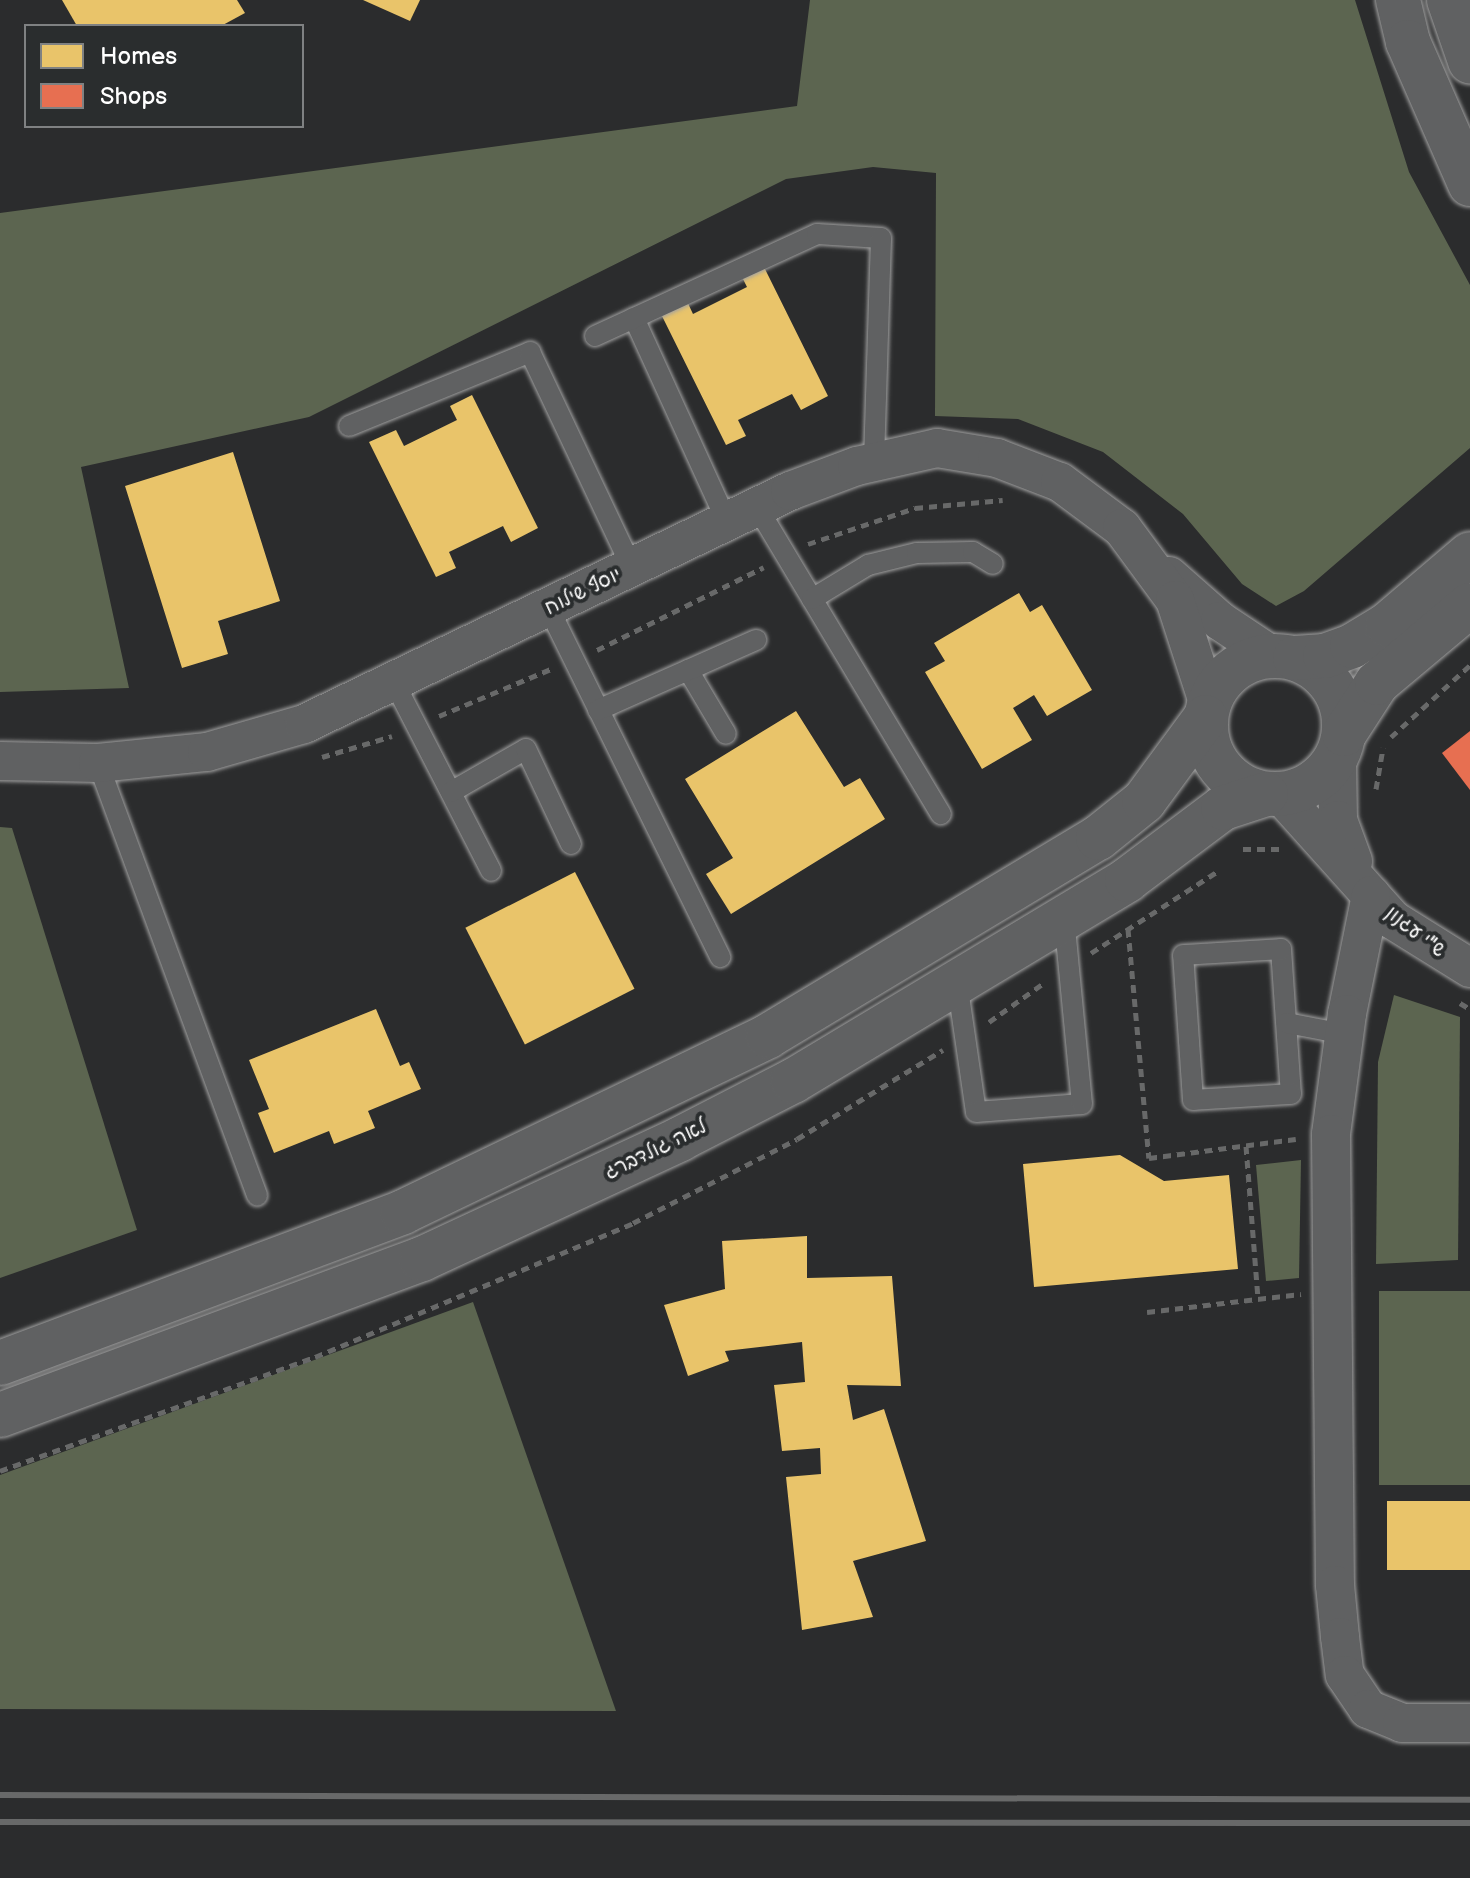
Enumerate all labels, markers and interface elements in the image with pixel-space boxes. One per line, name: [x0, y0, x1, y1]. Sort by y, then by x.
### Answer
legend: [24, 24, 304, 128]
text: Homes: [100, 42, 177, 71]
text: Shops: [100, 82, 167, 111]
street label: יוסף שילוח: [541, 563, 625, 621]
street label: ש"י עגנון: [1380, 901, 1450, 963]
street label: לאה גולדברג: [601, 1115, 711, 1185]

